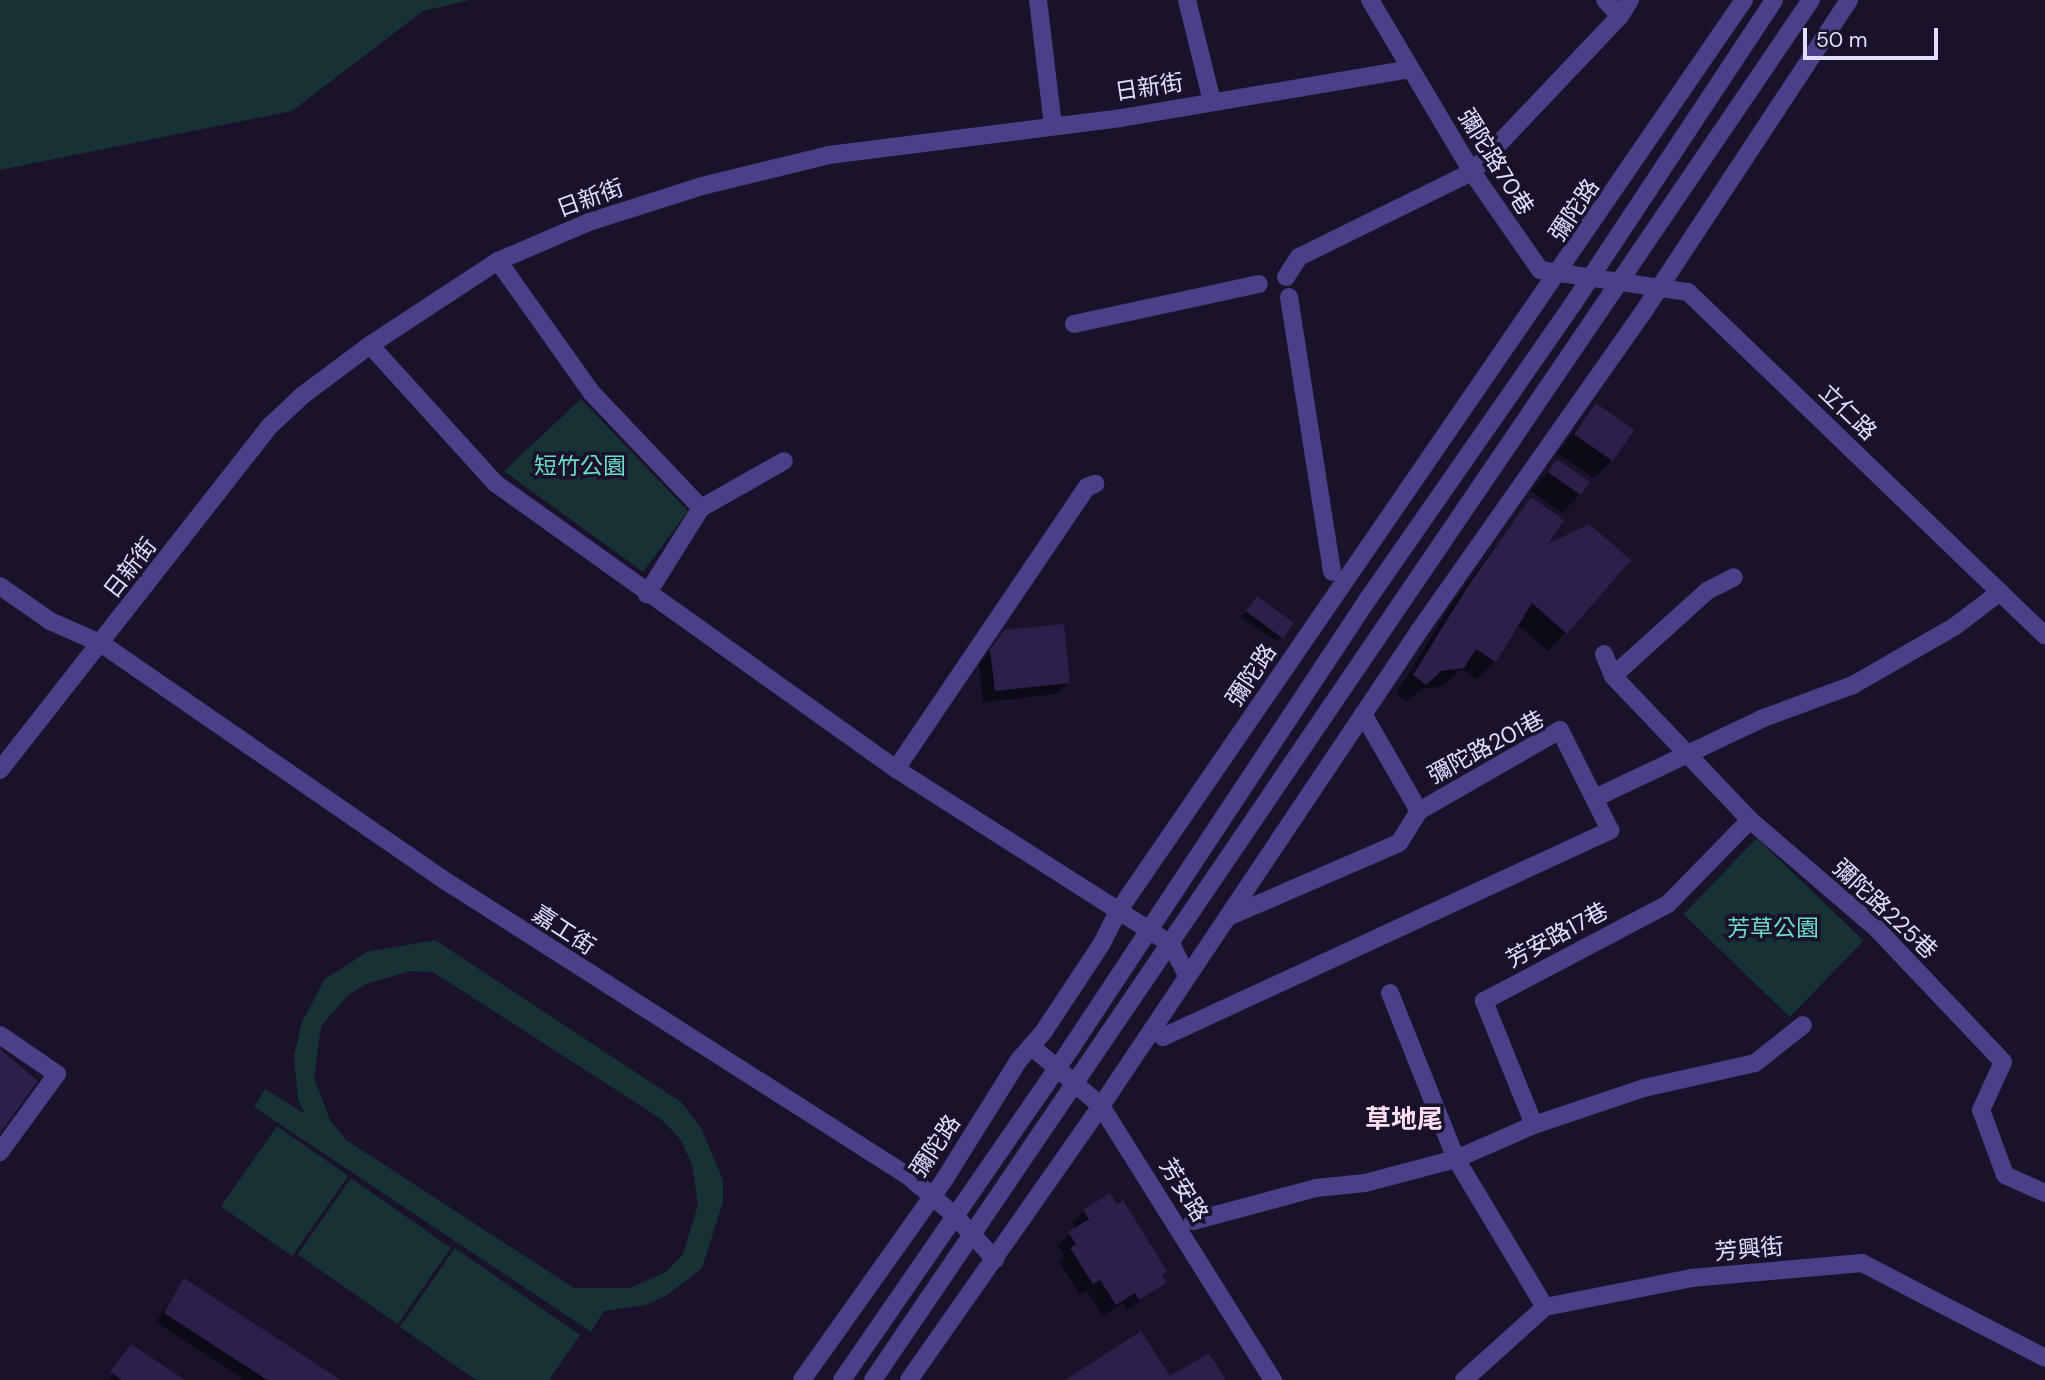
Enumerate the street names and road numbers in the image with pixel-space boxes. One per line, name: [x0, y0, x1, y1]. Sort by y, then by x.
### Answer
street label: 日新街: [1113, 68, 1185, 106]
street label: 彌陀路70巷: [1453, 104, 1539, 220]
street label: 日新街: [553, 173, 627, 223]
street label: 彌陀路: [1543, 174, 1605, 246]
street label: 立仁路: [1814, 378, 1882, 446]
street label: 日新街: [98, 532, 162, 604]
street label: 彌陀路: [1220, 639, 1282, 711]
street label: 彌陀路201巷: [1423, 705, 1549, 789]
street label: 彌陀路225巷: [1827, 854, 1943, 964]
street label: 芳安路17巷: [1501, 897, 1613, 973]
street label: 嘉工街: [528, 900, 600, 960]
street label: 彌陀路: [904, 1110, 966, 1182]
street label: 芳安路: [1154, 1153, 1214, 1227]
street label: 芳興街: [1713, 1232, 1785, 1266]

